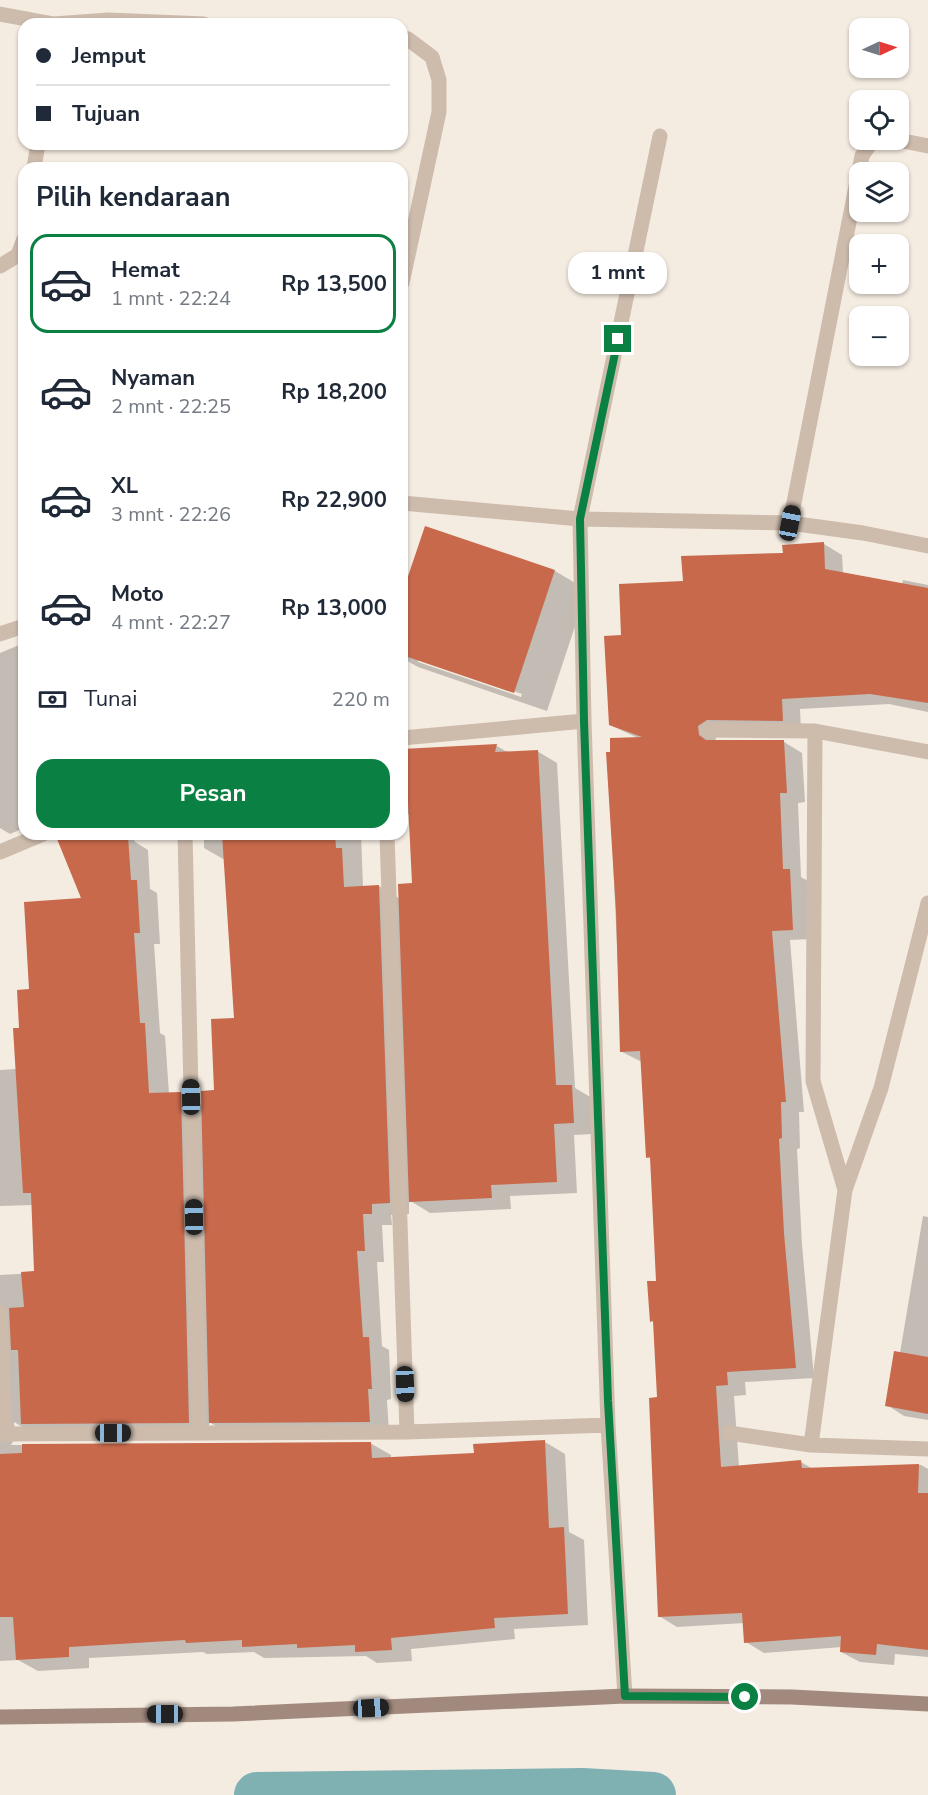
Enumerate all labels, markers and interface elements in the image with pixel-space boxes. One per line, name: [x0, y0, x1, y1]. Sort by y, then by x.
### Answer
north arrow: [849, 18, 909, 78]
map controls: [849, 18, 909, 366]
text: Jemput: [72, 41, 145, 71]
button: locate: [849, 90, 909, 150]
text: Tujuan: [72, 99, 140, 129]
button: layers: [849, 162, 909, 222]
text: Pilih kendaraan: [36, 179, 230, 216]
button: +: [849, 234, 909, 294]
callout: 1 mnt: [568, 252, 668, 294]
text: Hemat: [111, 255, 180, 285]
icon: car: [39, 257, 93, 311]
text: 1 mnt: [590, 259, 645, 286]
text: Rp 13,500: [281, 269, 387, 299]
text: 1 mnt · 22:24: [111, 285, 231, 312]
button: −: [849, 306, 909, 366]
route end: [604, 325, 631, 352]
text: Nyaman: [111, 363, 195, 393]
icon: car: [39, 365, 93, 419]
text: Rp 18,200: [281, 377, 387, 407]
text: 2 mnt · 22:25: [111, 393, 231, 420]
text: XL: [111, 471, 138, 501]
icon: car: [39, 473, 93, 527]
text: Rp 22,900: [281, 485, 387, 515]
text: 3 mnt · 22:26: [111, 501, 231, 528]
car: [778, 504, 802, 542]
text: Moto: [111, 579, 164, 609]
icon: car: [39, 581, 93, 635]
text: Rp 13,000: [281, 593, 387, 623]
text: 4 mnt · 22:27: [111, 609, 231, 636]
icon: cash: [36, 683, 69, 716]
text: Tunai: [84, 684, 137, 714]
text: 220 m: [332, 686, 390, 713]
button: Pesan: [36, 759, 390, 828]
car: [182, 1079, 200, 1115]
car: [185, 1199, 203, 1235]
car: [395, 1366, 415, 1402]
car: [95, 1424, 131, 1442]
route start: [731, 1683, 758, 1710]
car: [353, 1698, 389, 1718]
car: [147, 1705, 183, 1723]

